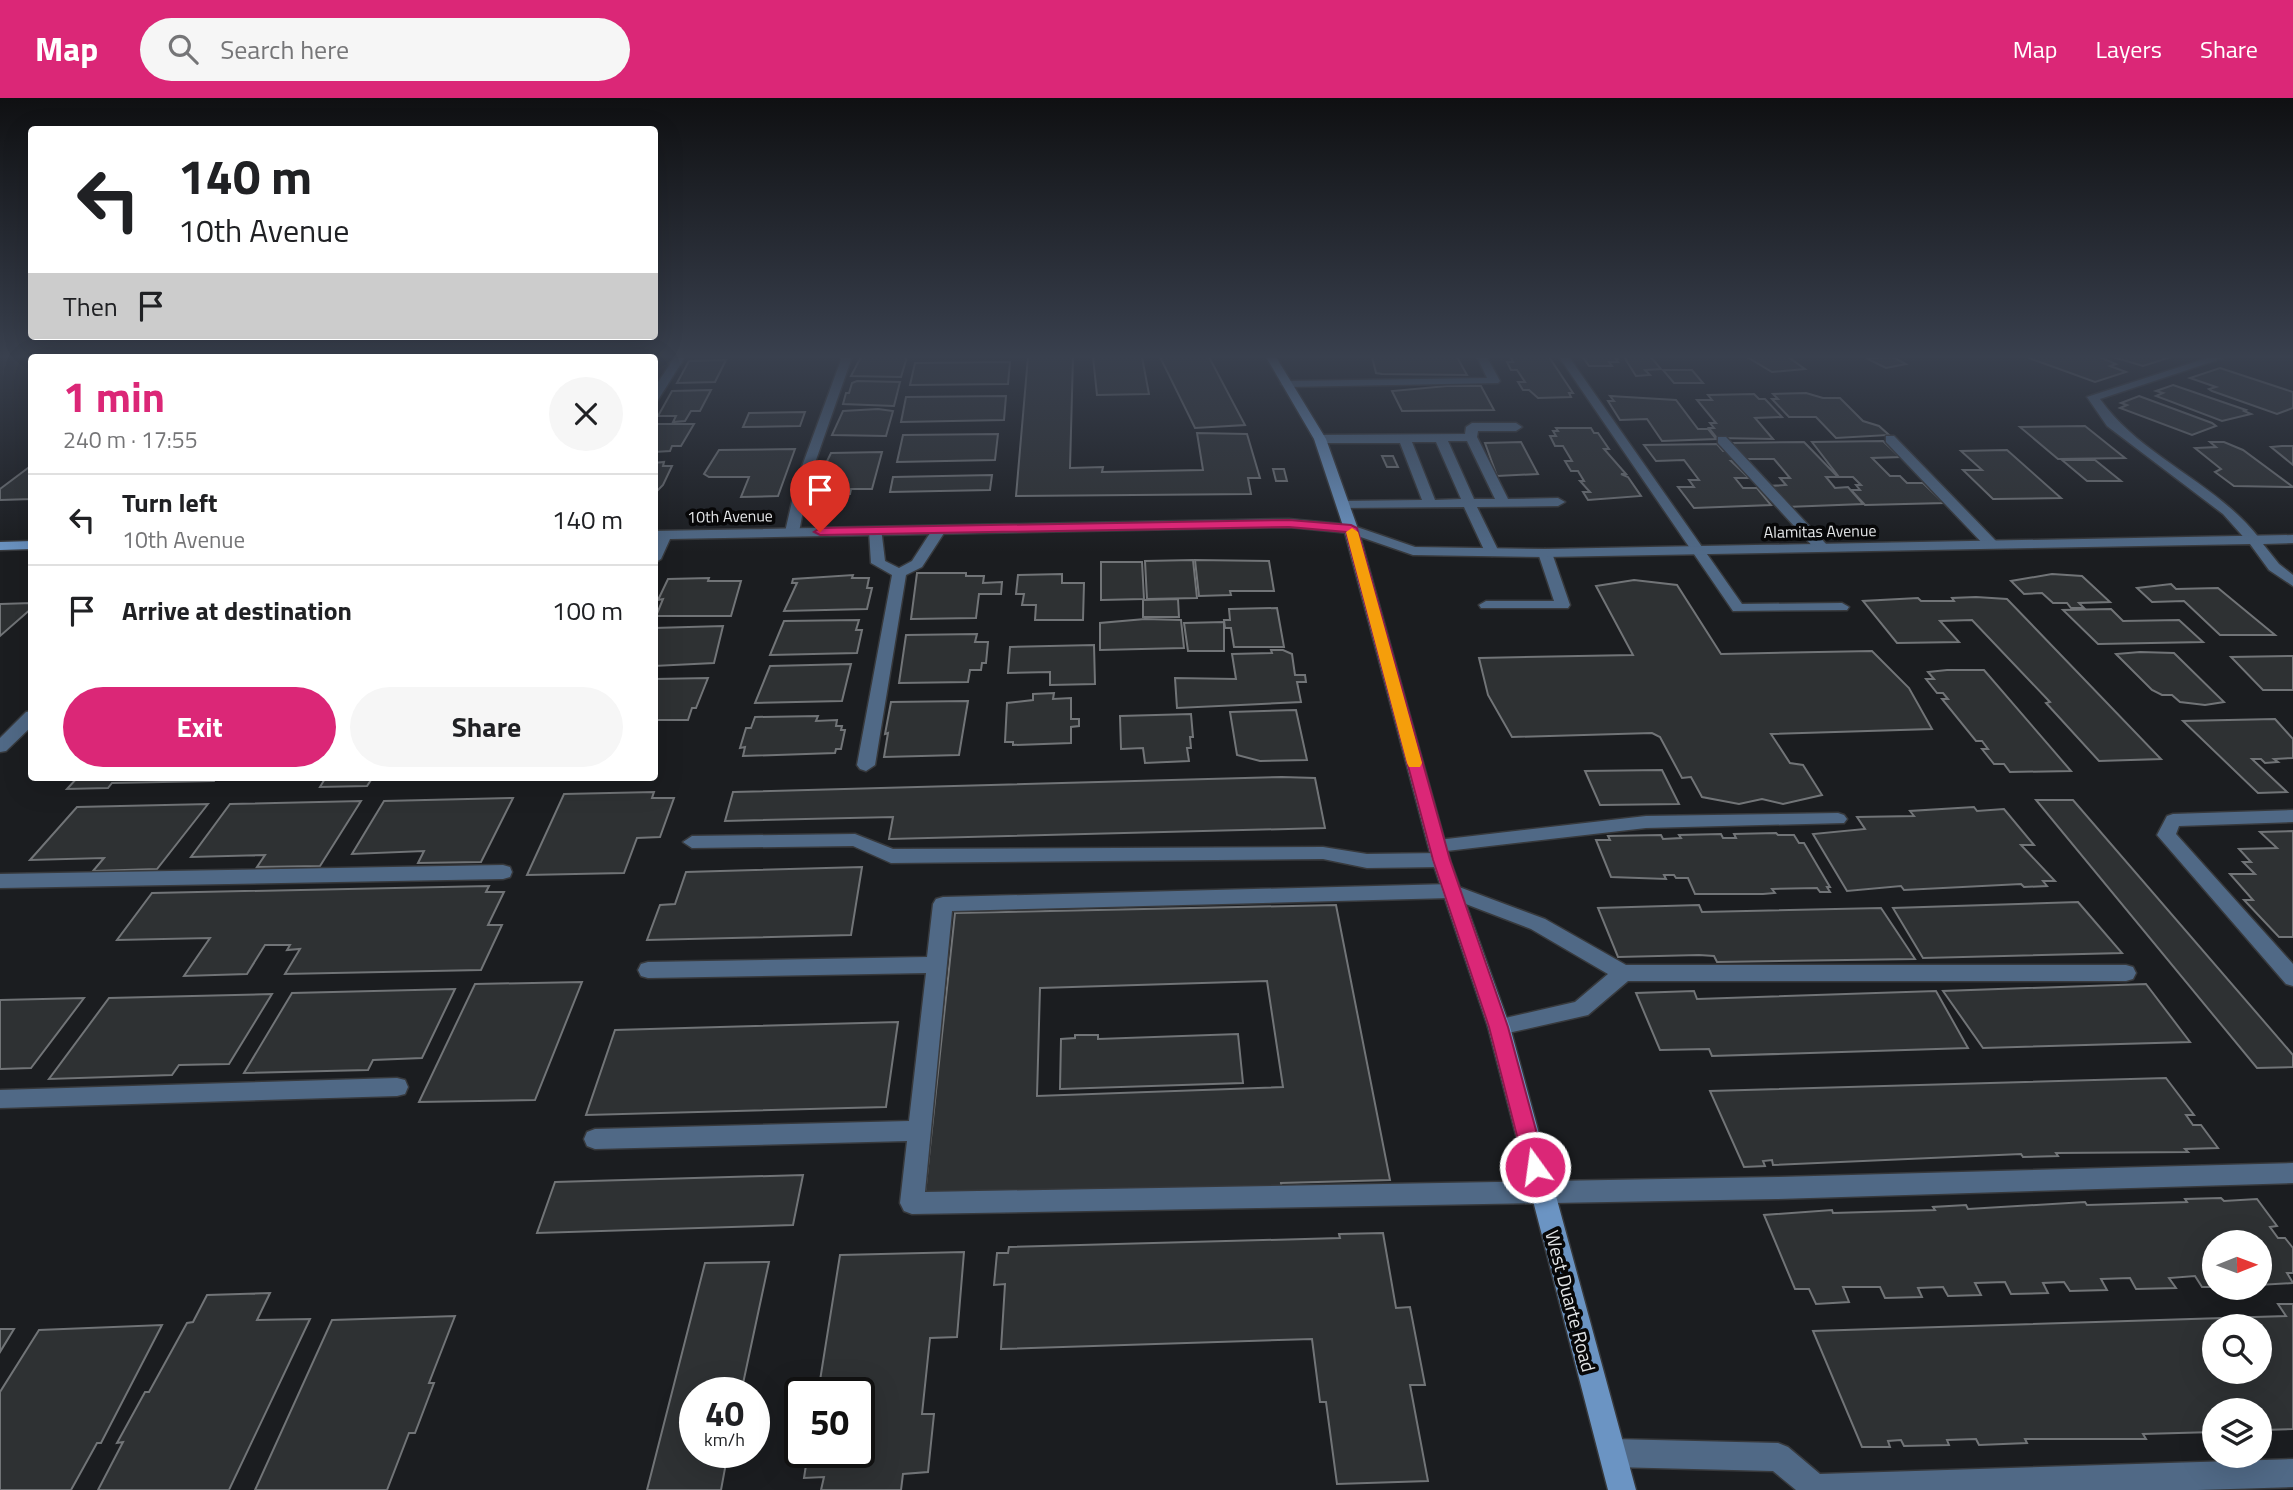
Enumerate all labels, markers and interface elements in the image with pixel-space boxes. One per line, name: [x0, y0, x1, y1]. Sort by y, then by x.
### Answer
search box: [140, 18, 630, 81]
text: Map: [35, 24, 98, 74]
icon: search: [164, 30, 202, 68]
text: Search here: [220, 30, 349, 69]
text: Map: [2013, 31, 2058, 67]
text: Layers: [2096, 31, 2162, 67]
text: Share: [2200, 31, 2258, 67]
text: 140 m: [178, 138, 312, 213]
icon: left: [63, 154, 154, 245]
text: 10th Avenue: [178, 206, 349, 254]
text: Then: [63, 287, 118, 326]
icon: arrive: [132, 287, 170, 325]
text: 1 min: [63, 364, 165, 428]
button: close: [549, 377, 623, 451]
text: 240 m · 17:55: [63, 422, 198, 457]
pin: [790, 460, 850, 532]
icon: arrive: [801, 471, 839, 509]
text: Turn left: [122, 483, 217, 522]
text: 140 m: [552, 500, 623, 539]
icon: left: [63, 501, 101, 539]
street label: 10th Avenue: [687, 503, 773, 529]
street label: Alamitas Avenue: [1763, 518, 1877, 544]
text: 10th Avenue: [122, 522, 245, 557]
text: Arrive at destination: [122, 591, 352, 630]
text: 100 m: [552, 591, 623, 630]
icon: arrive: [63, 592, 101, 630]
button: Exit: [63, 687, 336, 767]
button: Share: [350, 687, 623, 767]
position arrow: [1498, 1130, 1572, 1204]
street label: West Duarte Road: [1538, 1227, 1604, 1375]
north arrow: [2202, 1230, 2272, 1300]
map controls: [2202, 1230, 2272, 1468]
button: search: [2202, 1314, 2272, 1384]
speed limit sign: 50: [784, 1377, 875, 1468]
text: 40: [705, 1386, 744, 1440]
button: layers: [2202, 1398, 2272, 1468]
text: km/h: [704, 1426, 745, 1453]

